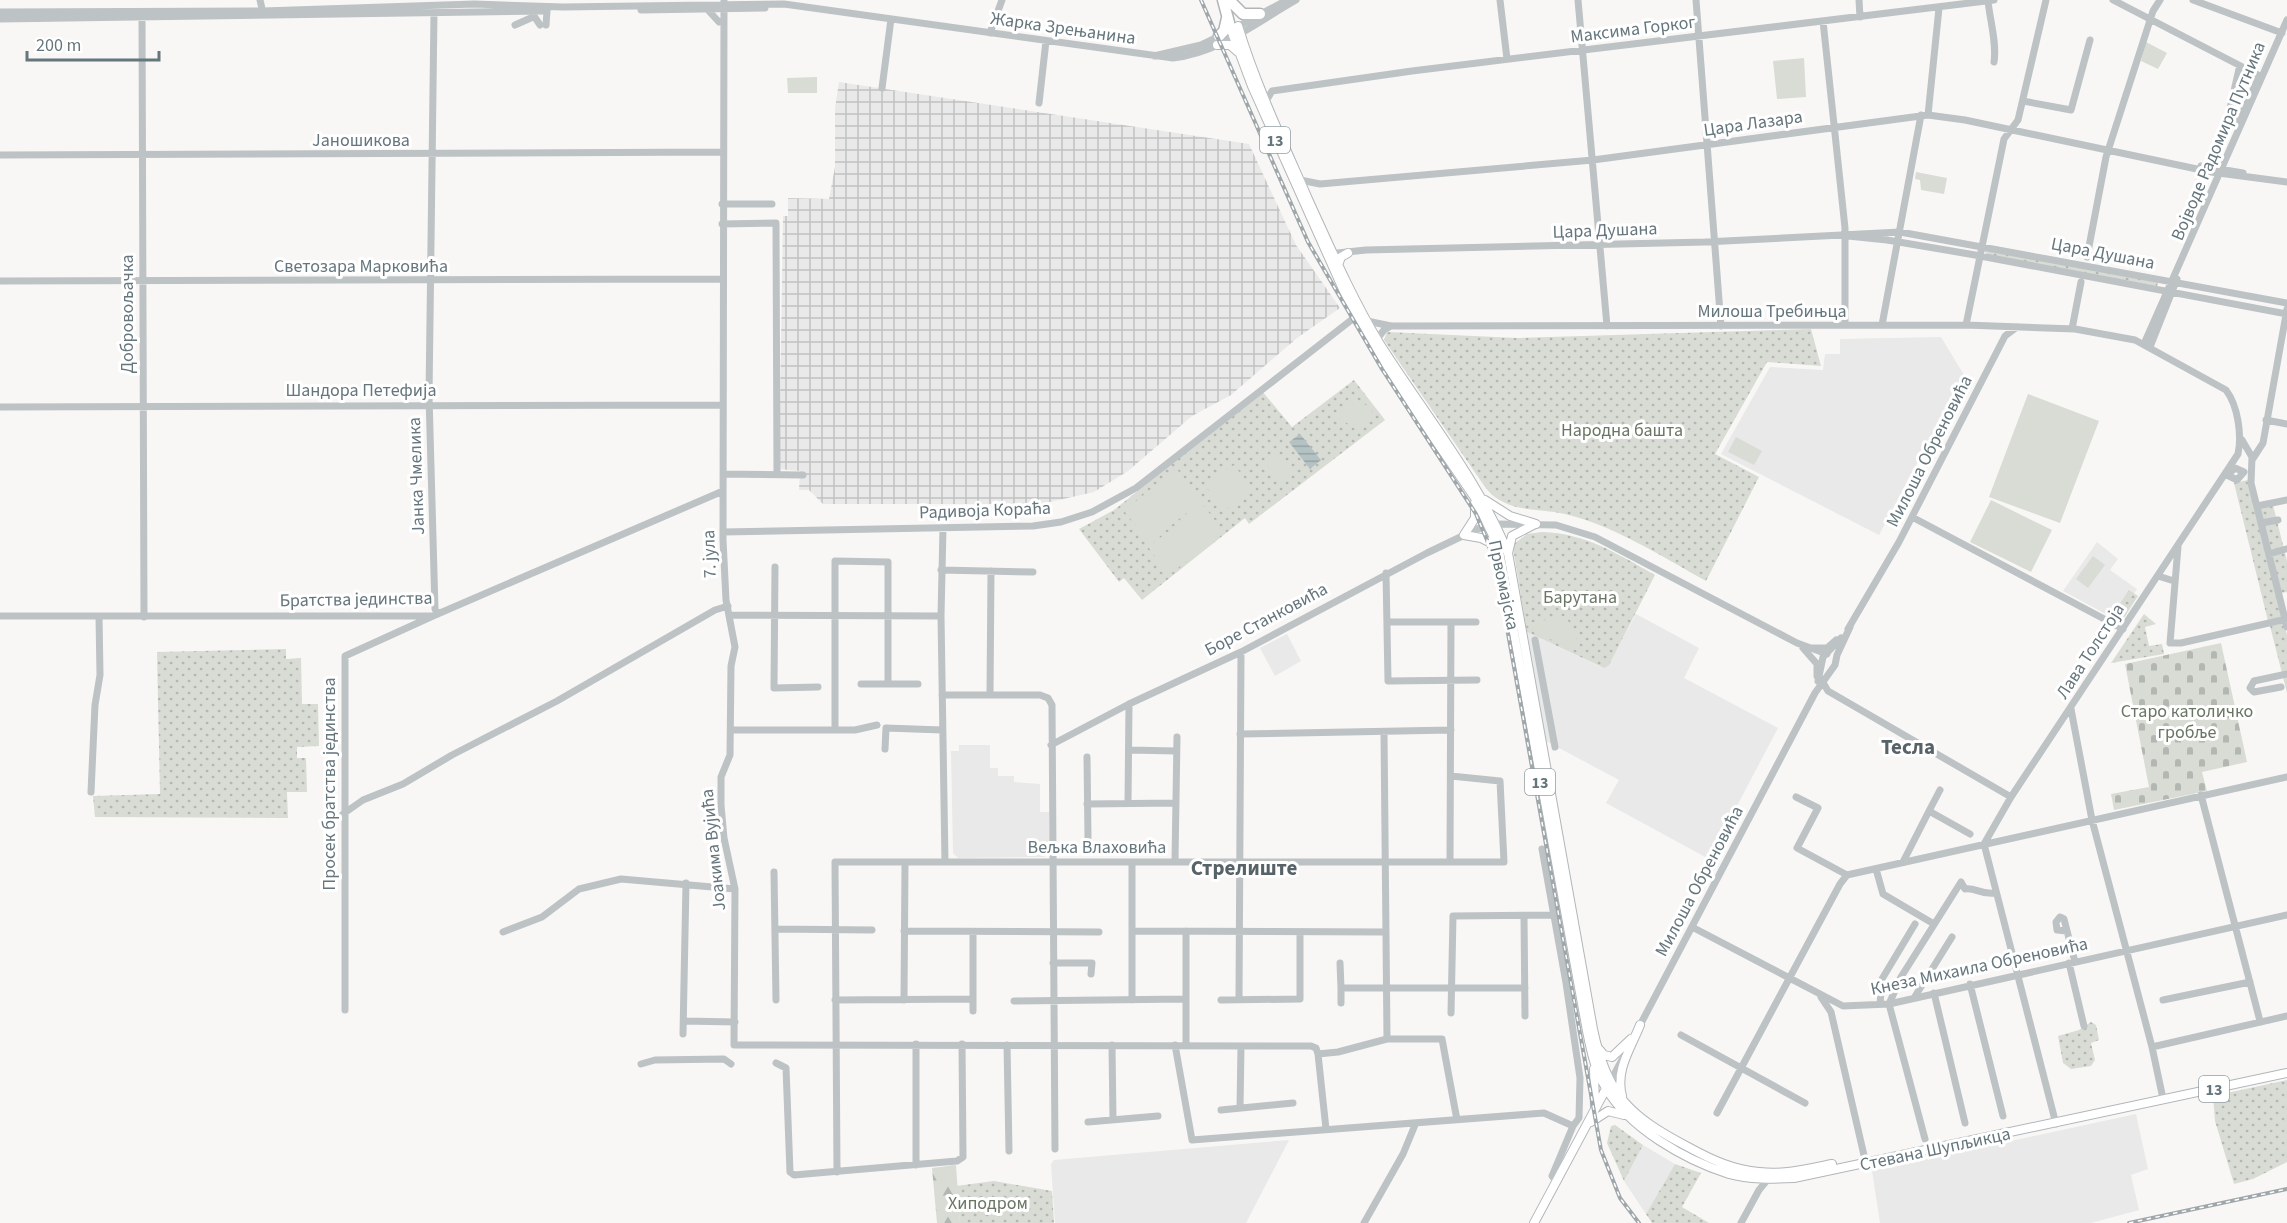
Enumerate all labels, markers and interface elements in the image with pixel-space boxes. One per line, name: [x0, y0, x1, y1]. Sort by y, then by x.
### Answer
street label: Жарка Зрењанина: [989, 6, 1137, 51]
street label: Максима Горког: [1569, 9, 1697, 50]
scale bar: [27, 24, 159, 62]
text: 200 m: [36, 33, 81, 58]
street label: Војводе Радомира Путника: [2165, 38, 2272, 245]
street label: Цара Лазара: [1702, 104, 1804, 143]
road number: 13: [1260, 127, 1290, 153]
street label: Јаношикова: [312, 128, 410, 153]
street label: Цара Душана: [1552, 216, 1658, 245]
street label: Цара Душана: [2049, 231, 2157, 276]
street label: Добровољачка: [115, 254, 140, 374]
street label: Светозара Марковића: [274, 254, 448, 279]
street label: Милоша Требињца: [1697, 299, 1847, 324]
street label: Милоша Обреновића: [1880, 371, 1979, 531]
street label: Шандора Петефија: [286, 378, 436, 403]
street label: Јанка Чмелика: [402, 417, 431, 535]
park label: Народна башта: [1561, 418, 1683, 443]
street label: Радивоја Кораћа: [919, 496, 1051, 525]
street label: 7. јула: [696, 529, 723, 579]
street label: Првомајска: [1482, 538, 1525, 632]
street label: Боре Станковића: [1200, 576, 1332, 662]
park label: Барутана: [1543, 585, 1617, 610]
street label: Братства јединства: [279, 586, 433, 613]
street label: Лава Толстоја: [2050, 599, 2131, 704]
street label: Просек братства јединства: [317, 678, 342, 890]
park label: Старо католичко гробље: [2121, 699, 2253, 745]
district label: Тесла: [1881, 732, 1935, 762]
road number: 13: [1525, 769, 1555, 795]
street label: Јоакима Вујића: [695, 788, 732, 912]
street label: Милоша Обреновића: [1649, 801, 1750, 961]
street label: Вељка Влаховића: [1028, 835, 1166, 860]
district label: Стрелиште: [1191, 853, 1297, 883]
street label: Кнеза Михаила Обреновића: [1868, 931, 2090, 1002]
road number: 13: [2199, 1076, 2229, 1102]
street label: Стевана Шупљикца: [1857, 1121, 2013, 1178]
park label: Хиподром: [948, 1191, 1028, 1216]

